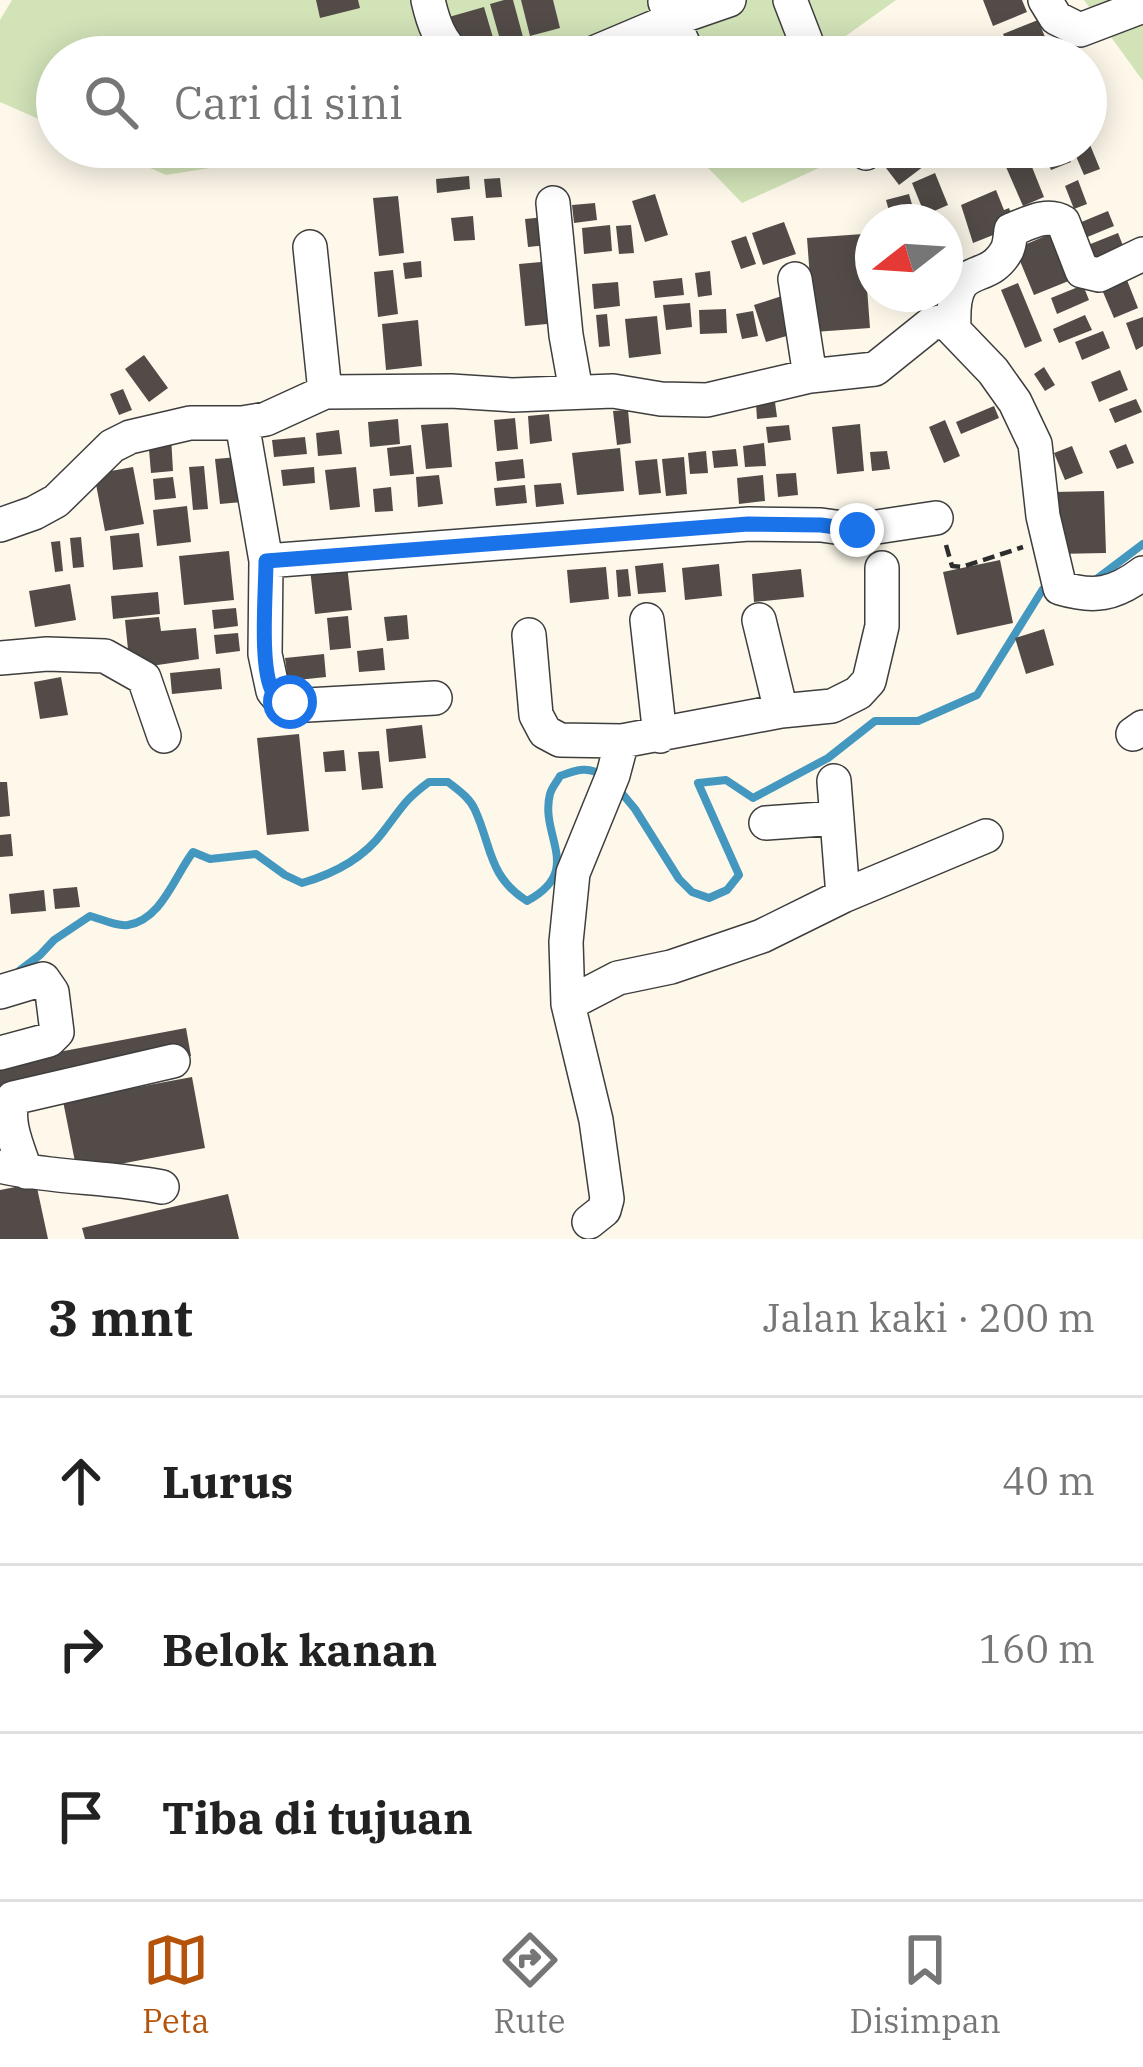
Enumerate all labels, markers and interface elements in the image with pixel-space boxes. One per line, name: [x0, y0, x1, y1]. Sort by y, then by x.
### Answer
search box: [36, 36, 1107, 168]
icon: search: [78, 69, 144, 135]
text: Cari di sini: [174, 73, 403, 131]
north arrow: [855, 204, 963, 312]
route end: [830, 503, 884, 557]
route start: [263, 675, 317, 729]
text: 3 mnt: [48, 1284, 193, 1350]
text: Jalan kaki · 200 m: [763, 1292, 1095, 1343]
icon: ahead: [48, 1448, 114, 1514]
text: Lurus: [162, 1452, 293, 1510]
text: 40 m: [1002, 1455, 1095, 1506]
icon: right: [48, 1616, 114, 1682]
text: Belok kanan: [162, 1620, 437, 1678]
text: 160 m: [979, 1623, 1095, 1674]
icon: arrive: [48, 1784, 114, 1850]
text: Tiba di tujuan: [162, 1788, 473, 1846]
tab: Peta: [142, 1927, 209, 2042]
tab: Rute: [494, 1927, 565, 2042]
tab: Disimpan: [850, 1927, 1001, 2042]

